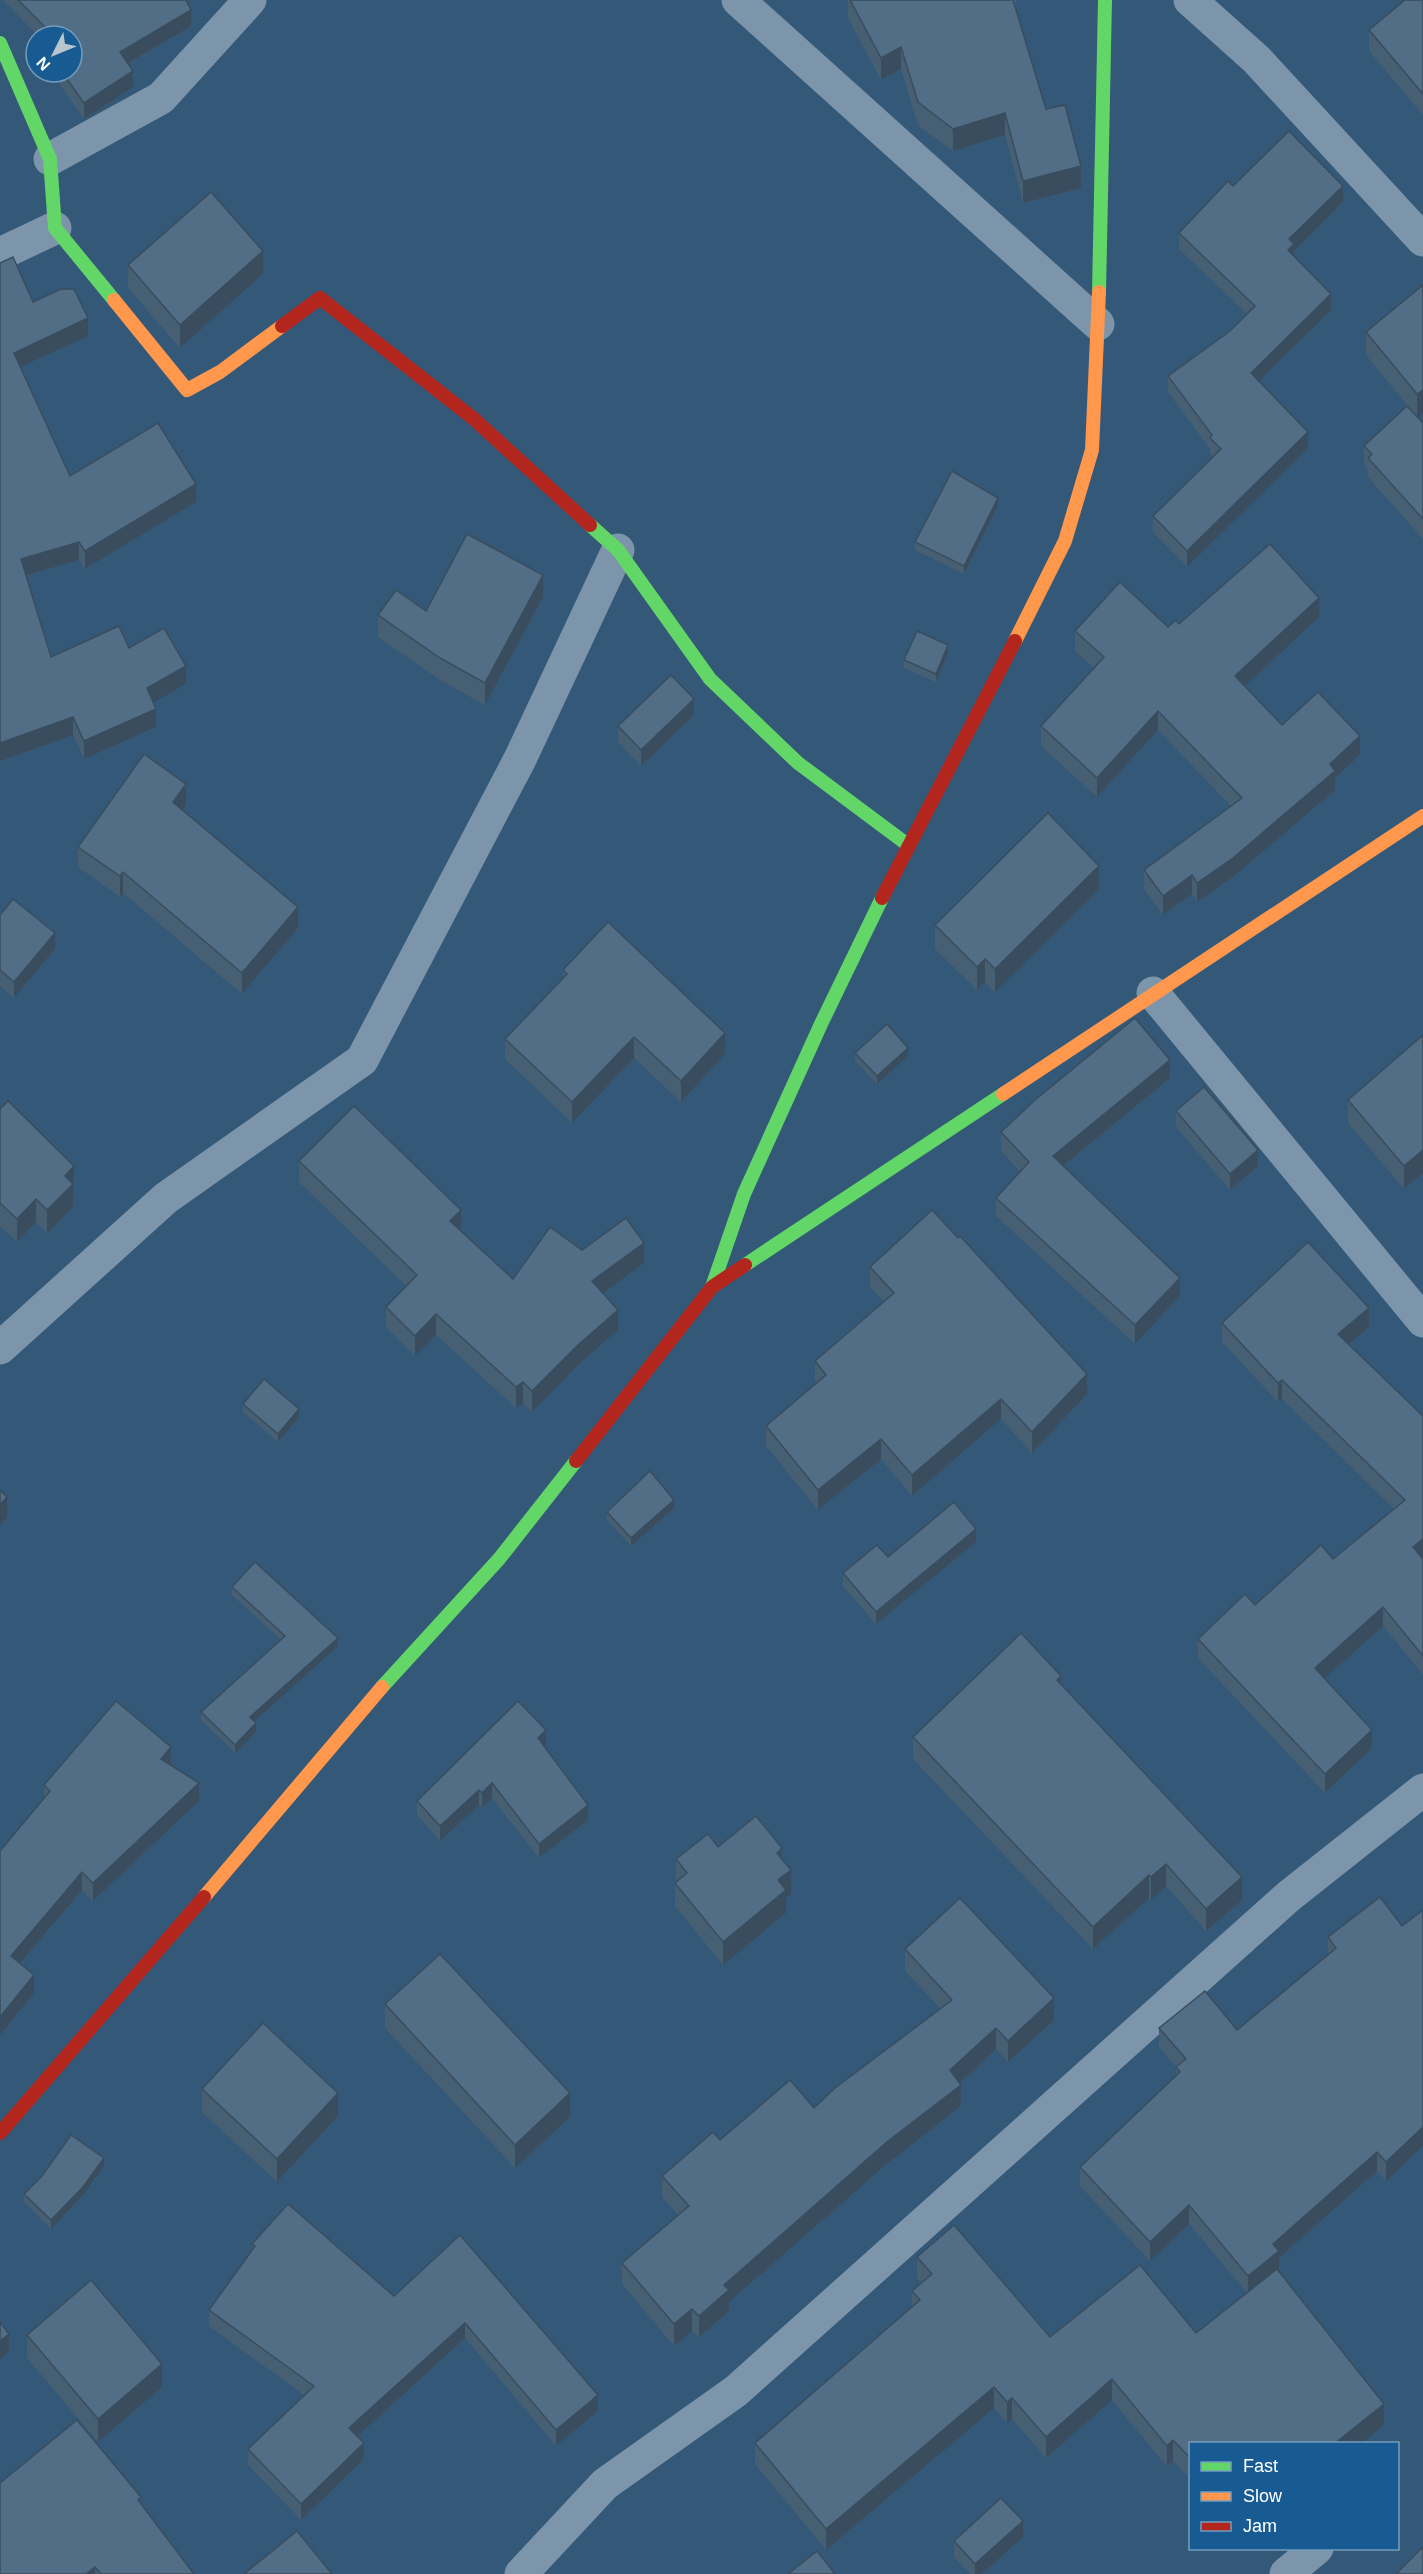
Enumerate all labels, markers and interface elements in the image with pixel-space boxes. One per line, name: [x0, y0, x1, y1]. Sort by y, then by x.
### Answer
north arrow: [24, 24, 84, 84]
text: N: [33, 54, 54, 74]
legend: [1189, 2442, 1399, 2550]
text: Fast: [1243, 2456, 1278, 2476]
text: Slow: [1243, 2486, 1283, 2506]
text: Jam: [1243, 2516, 1277, 2536]

